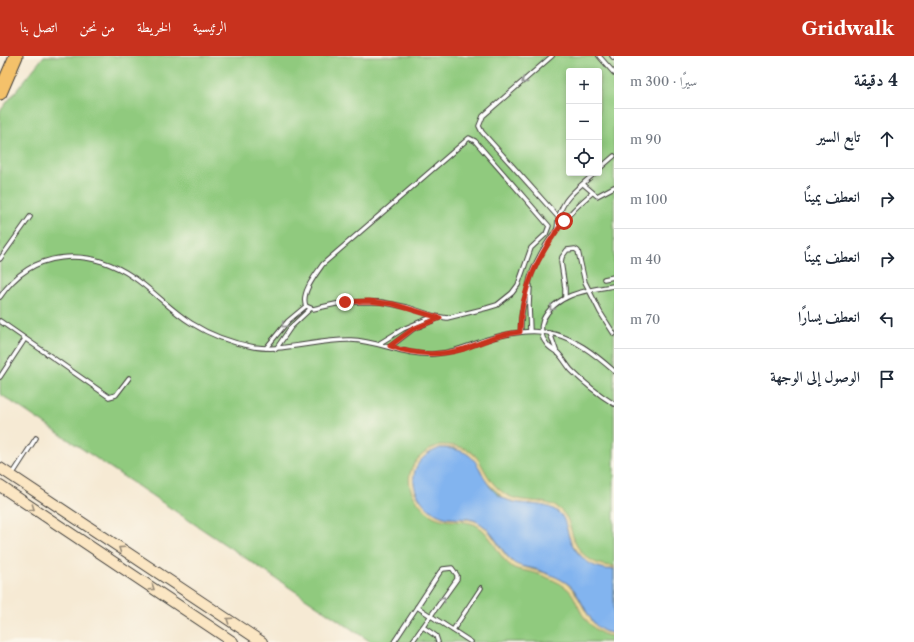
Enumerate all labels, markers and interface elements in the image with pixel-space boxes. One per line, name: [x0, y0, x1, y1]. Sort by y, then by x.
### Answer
text: Gridwalk: [801, 17, 894, 40]
text: اتصل بنا: [20, 18, 58, 36]
text: من نحن: [80, 18, 115, 36]
text: الخريطة: [137, 18, 171, 36]
text: الرئيسية: [193, 18, 227, 36]
map controls: [566, 68, 602, 176]
button: +: [566, 68, 602, 104]
text: 4 دقيقة: [854, 70, 898, 90]
text: سيرًا · 300 m: [630, 73, 697, 89]
one-way arrow: [521, 76, 529, 83]
button: −: [566, 104, 602, 140]
text: تابع السير: [817, 127, 860, 146]
icon: ahead: [876, 128, 898, 150]
text: 90 m: [630, 131, 661, 147]
button: locate: [566, 140, 602, 176]
text: انعطف يمينًا: [804, 187, 860, 206]
icon: right: [876, 188, 898, 210]
text: 100 m: [630, 191, 668, 207]
route start: [555, 212, 573, 230]
text: انعطف يمينًا: [804, 247, 860, 266]
icon: right: [876, 248, 898, 270]
text: 40 m: [630, 251, 661, 267]
route end: [336, 293, 354, 311]
one-way arrow: [550, 303, 557, 311]
text: انعطف يسارًا: [798, 307, 860, 326]
icon: left: [876, 308, 898, 330]
text: 70 m: [630, 311, 660, 327]
one-way arrow: [282, 321, 289, 328]
text: الوصول إلى الوجهة: [770, 367, 860, 386]
icon: arrive: [876, 368, 898, 390]
one-way arrow: [28, 503, 35, 510]
one-way arrow: [118, 546, 125, 554]
one-way arrow: [148, 583, 155, 591]
one-way arrow: [438, 597, 445, 604]
one-way arrow: [227, 618, 234, 625]

